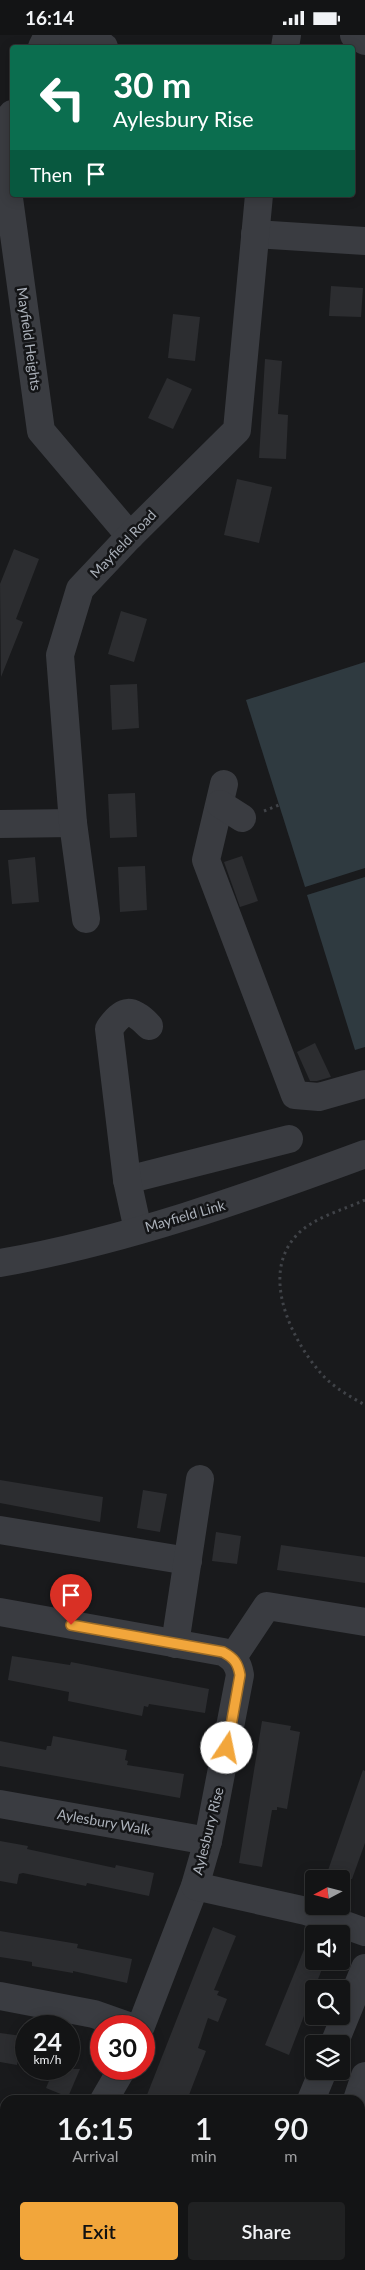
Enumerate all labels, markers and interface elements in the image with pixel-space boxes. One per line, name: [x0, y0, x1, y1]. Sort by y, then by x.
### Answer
text: 16:14: [25, 6, 74, 29]
text: 30 m: [113, 63, 191, 105]
icon: left: [30, 65, 95, 130]
text: Aylesbury Rise: [113, 105, 254, 132]
icon: arrive: [82, 160, 110, 188]
text: Then: [30, 163, 72, 186]
street label: Mayfield Heights: [14, 286, 45, 392]
street label: Mayfield Road: [86, 506, 159, 581]
street label: Mayfield Link: [143, 1196, 228, 1235]
pin: [50, 1574, 92, 1625]
icon: arrive: [57, 1581, 85, 1609]
position arrow: [200, 1721, 252, 1773]
street label: Aylesbury Rise: [188, 1785, 227, 1876]
street label: Aylesbury Walk: [56, 1805, 153, 1838]
north arrow: [305, 1870, 350, 1915]
map controls: [305, 1870, 350, 2080]
button: sound: [305, 1925, 350, 1970]
button: search: [305, 1980, 350, 2025]
speed limit sign: 30: [90, 2015, 155, 2080]
text: 24: [33, 2026, 62, 2056]
button: layers: [305, 2035, 350, 2080]
text: km/h: [33, 2052, 62, 2067]
text: 16:15: [57, 2110, 134, 2146]
text: 1: [195, 2110, 212, 2146]
text: 90: [273, 2110, 308, 2146]
text: Arrival: [72, 2146, 118, 2165]
text: min: [191, 2146, 217, 2165]
text: m: [284, 2146, 297, 2165]
button: Exit: [20, 2202, 178, 2260]
button: Share: [188, 2202, 345, 2260]

